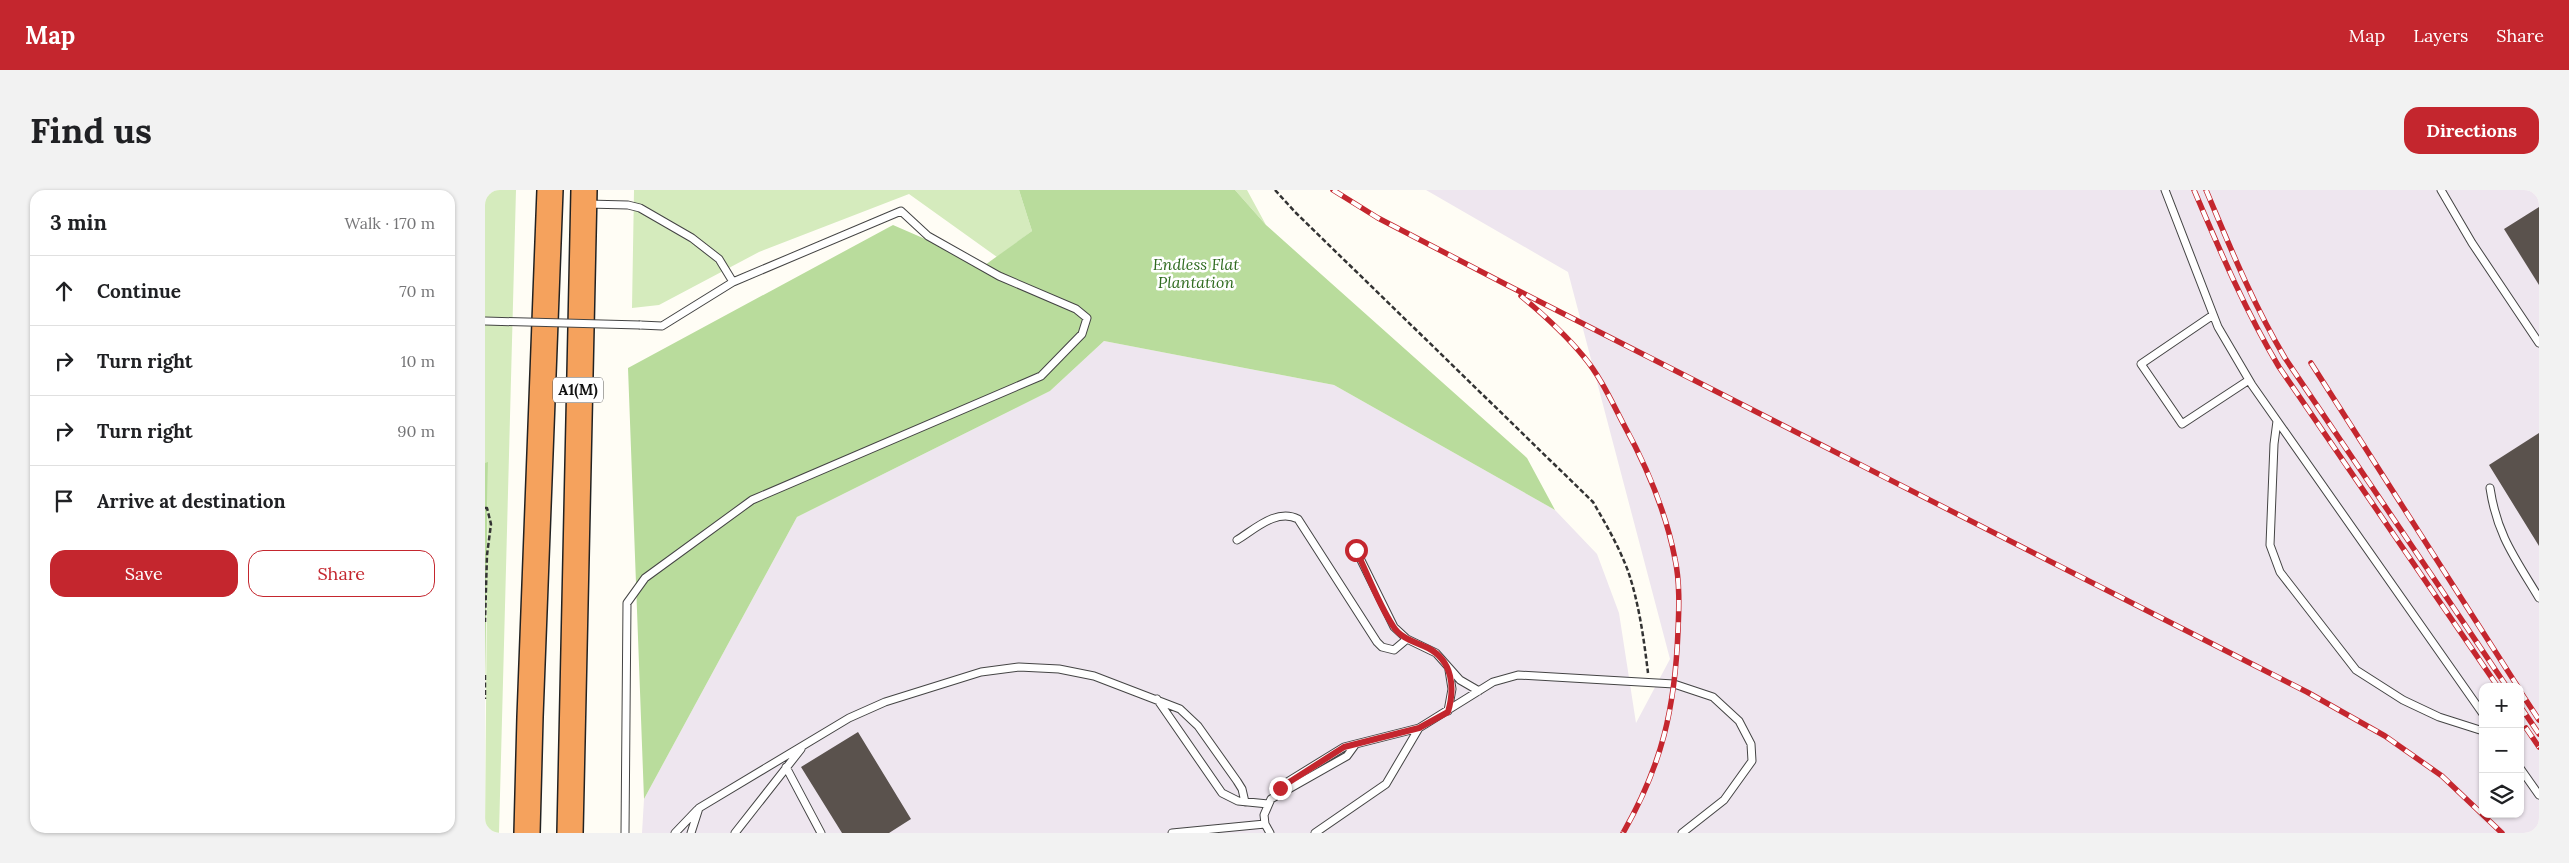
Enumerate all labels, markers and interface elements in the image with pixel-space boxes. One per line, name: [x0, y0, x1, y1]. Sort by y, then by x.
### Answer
text: Map: [25, 20, 75, 51]
text: Map: [2349, 24, 2385, 47]
text: Layers: [2413, 24, 2468, 47]
text: Share: [2496, 24, 2544, 47]
button: Directions: [2404, 107, 2539, 154]
text: Find us: [30, 108, 152, 153]
text: 3 min: [50, 209, 107, 236]
text: Walk · 170 m: [344, 213, 435, 233]
park label: Endless Flat Plantation: [1153, 254, 1239, 292]
icon: ahead: [50, 277, 78, 305]
text: Continue: [97, 279, 181, 303]
text: 70 m: [399, 281, 435, 301]
icon: right: [50, 347, 78, 375]
text: Turn right: [97, 349, 193, 373]
text: 10 m: [401, 351, 435, 371]
road number: A1(M): [553, 378, 603, 402]
icon: right: [50, 417, 78, 445]
text: Turn right: [97, 419, 193, 443]
text: 90 m: [397, 421, 435, 441]
icon: arrive: [50, 487, 78, 515]
text: Arrive at destination: [97, 489, 286, 513]
route start: [1345, 539, 1368, 562]
button: Save: [50, 550, 238, 597]
button: Share: [248, 550, 435, 597]
map controls: [2479, 683, 2524, 818]
button: +: [2479, 683, 2524, 728]
button: −: [2479, 728, 2524, 773]
button: layers: [2479, 773, 2524, 818]
route end: [1269, 777, 1292, 800]

